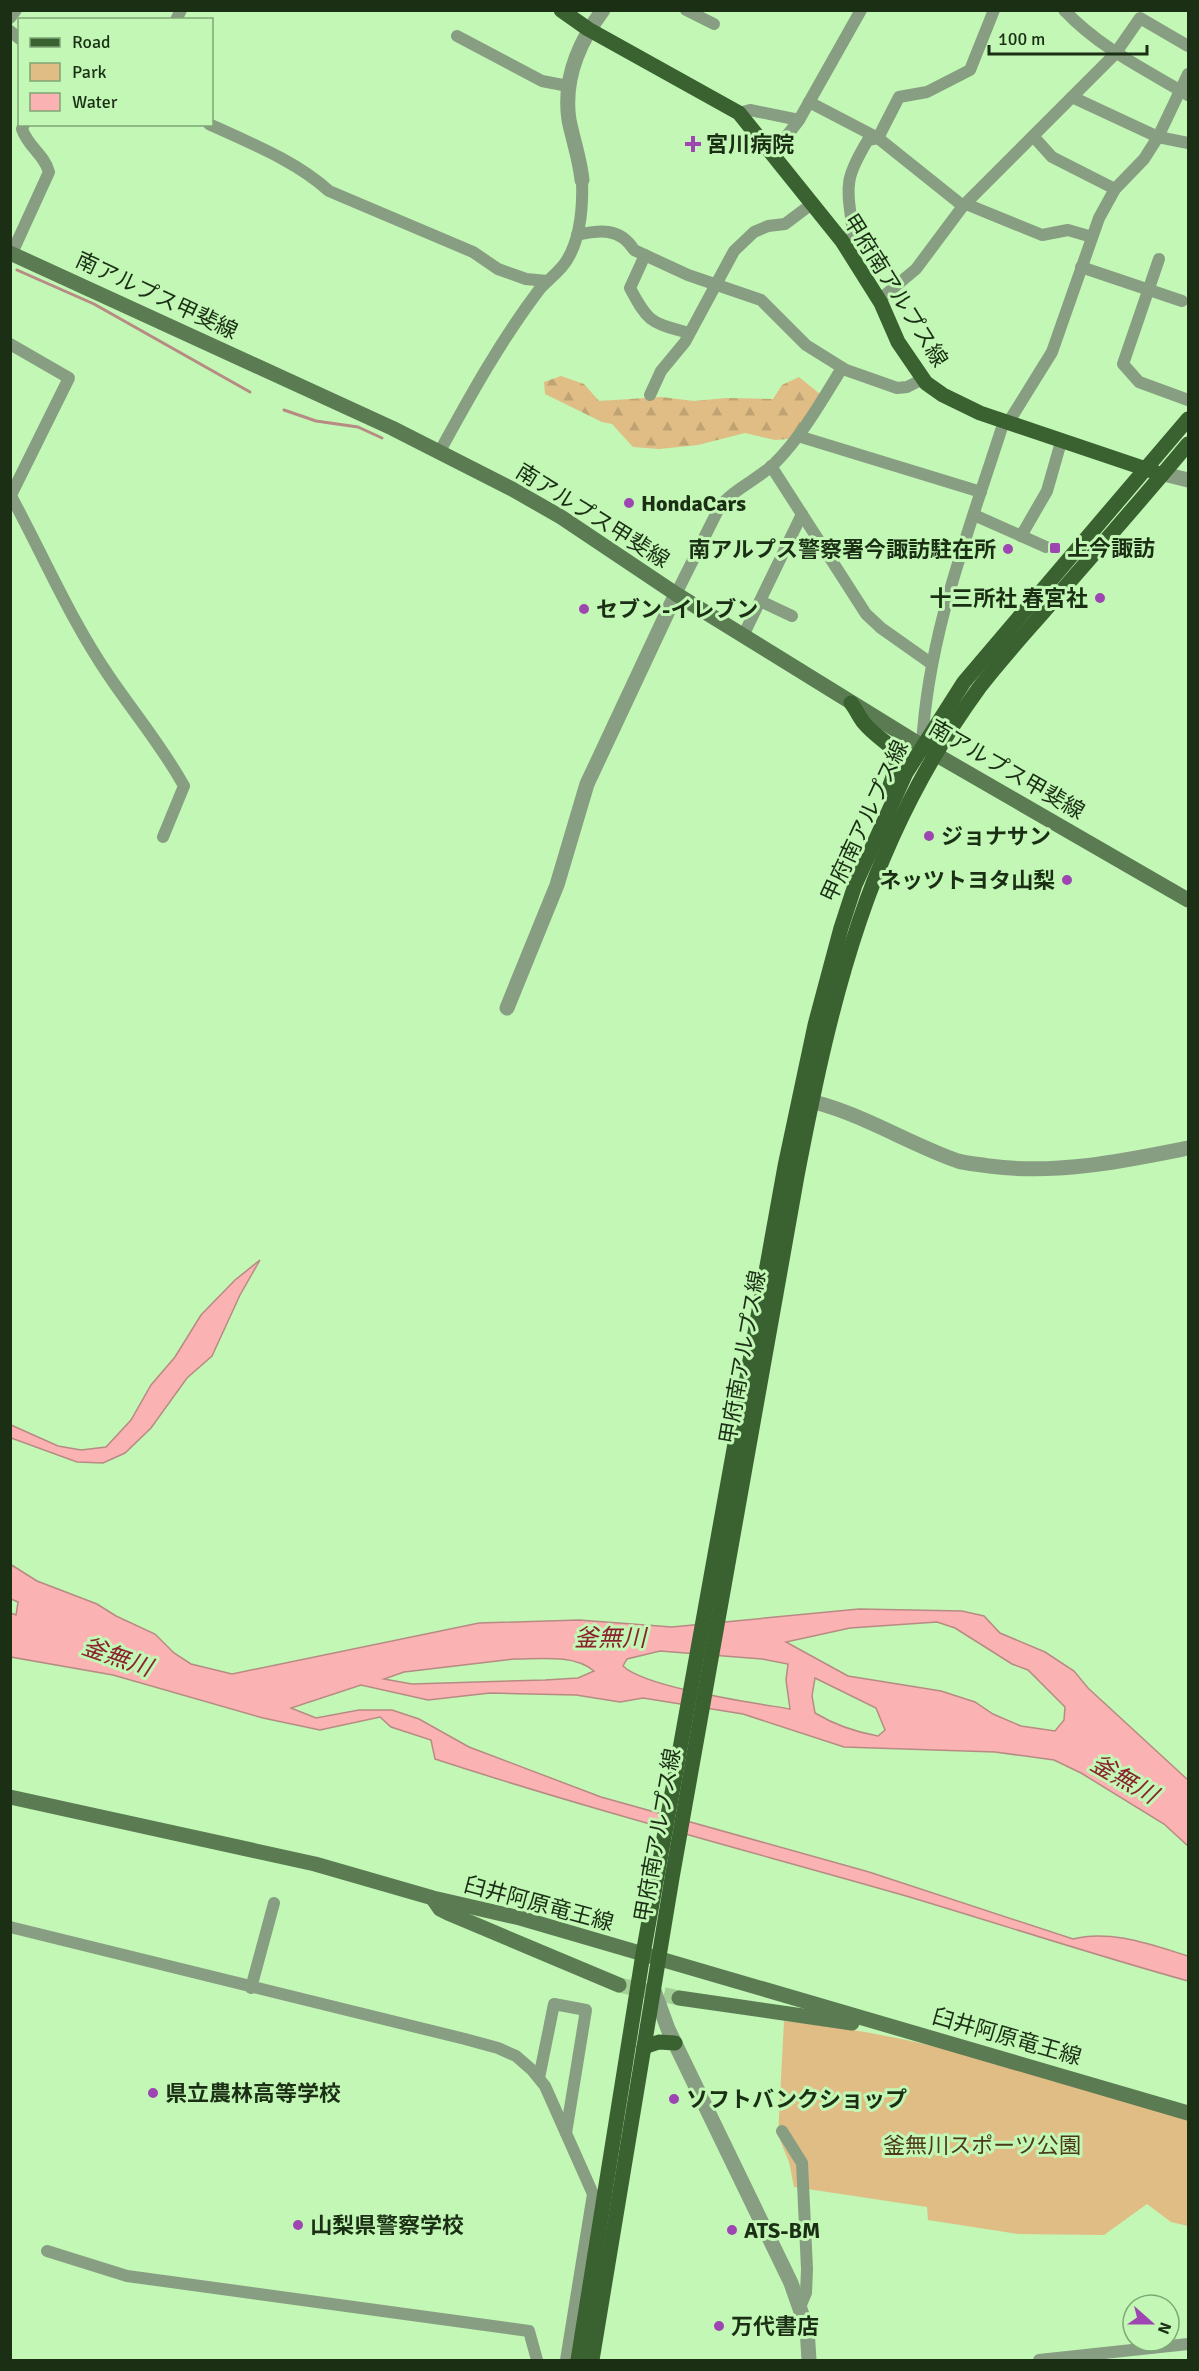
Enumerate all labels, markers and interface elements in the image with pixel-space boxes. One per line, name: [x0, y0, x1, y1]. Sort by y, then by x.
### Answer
legend: [18, 18, 213, 126]
scale bar: [989, 18, 1146, 56]
text: 100 m: [998, 28, 1045, 50]
text: Road: [72, 31, 111, 53]
text: Park: [72, 61, 107, 83]
text: Water: [72, 91, 118, 113]
place label: 宮川病院: [706, 131, 794, 158]
marker: 宮川病院: [684, 135, 702, 153]
street label: 甲府南アルプス線: [838, 209, 954, 372]
street label: 南アルプス甲斐線: [71, 246, 242, 345]
street label: 南アルプス甲斐線: [511, 457, 674, 573]
place label: HondaCars: [641, 490, 746, 517]
marker: HondaCars: [622, 496, 636, 510]
place label: 上今諏訪: [1067, 535, 1155, 562]
place label: 南アルプス警察署今諏訪駐在所: [688, 536, 996, 563]
marker: 上今諏訪: [1048, 541, 1062, 555]
marker: 南アルプス警察署今諏訪駐在所: [1001, 542, 1015, 556]
place label: 十三所社 春宮社: [929, 585, 1088, 612]
marker: 十三所社 春宮社: [1093, 591, 1107, 605]
place label: セブン-イレブン: [596, 596, 758, 623]
marker: セブン-イレブン: [577, 602, 591, 616]
street label: 南アルプス甲斐線: [924, 714, 1090, 825]
street label: 甲府南アルプス線: [815, 736, 914, 907]
place label: ジョナサン: [941, 823, 1051, 850]
marker: ジョナサン: [922, 829, 936, 843]
place label: ネッツトヨタ山梨: [879, 867, 1055, 894]
marker: ネッツトヨタ山梨: [1060, 873, 1074, 887]
street label: 甲府南アルプス線: [714, 1268, 771, 1446]
water label: 釜無川: [574, 1623, 649, 1653]
water label: 釜無川: [78, 1631, 159, 1684]
street label: 甲府南アルプス線: [629, 1746, 686, 1924]
water label: 釜無川: [1085, 1748, 1165, 1811]
street label: 臼井阿原竜王線: [461, 1871, 617, 1936]
street label: 臼井阿原竜王線: [929, 2002, 1085, 2071]
place label: 県立農林高等学校: [165, 2080, 341, 2107]
marker: 県立農林高等学校: [146, 2086, 160, 2100]
place label: ソフトバンクショップ: [686, 2086, 907, 2113]
marker: ソフトバンクショップ: [667, 2092, 681, 2106]
park label: 釜無川スポーツ公園: [883, 2132, 1081, 2159]
place label: 山梨県警察学校: [310, 2212, 464, 2239]
place label: ATS-BM: [744, 2217, 820, 2244]
marker: 山梨県警察学校: [291, 2218, 305, 2232]
marker: ATS-BM: [725, 2223, 739, 2237]
north arrow: [1121, 2293, 1181, 2353]
place label: 万代書店: [731, 2313, 819, 2340]
marker: 万代書店: [712, 2319, 726, 2333]
text: N: [1153, 2319, 1175, 2337]

